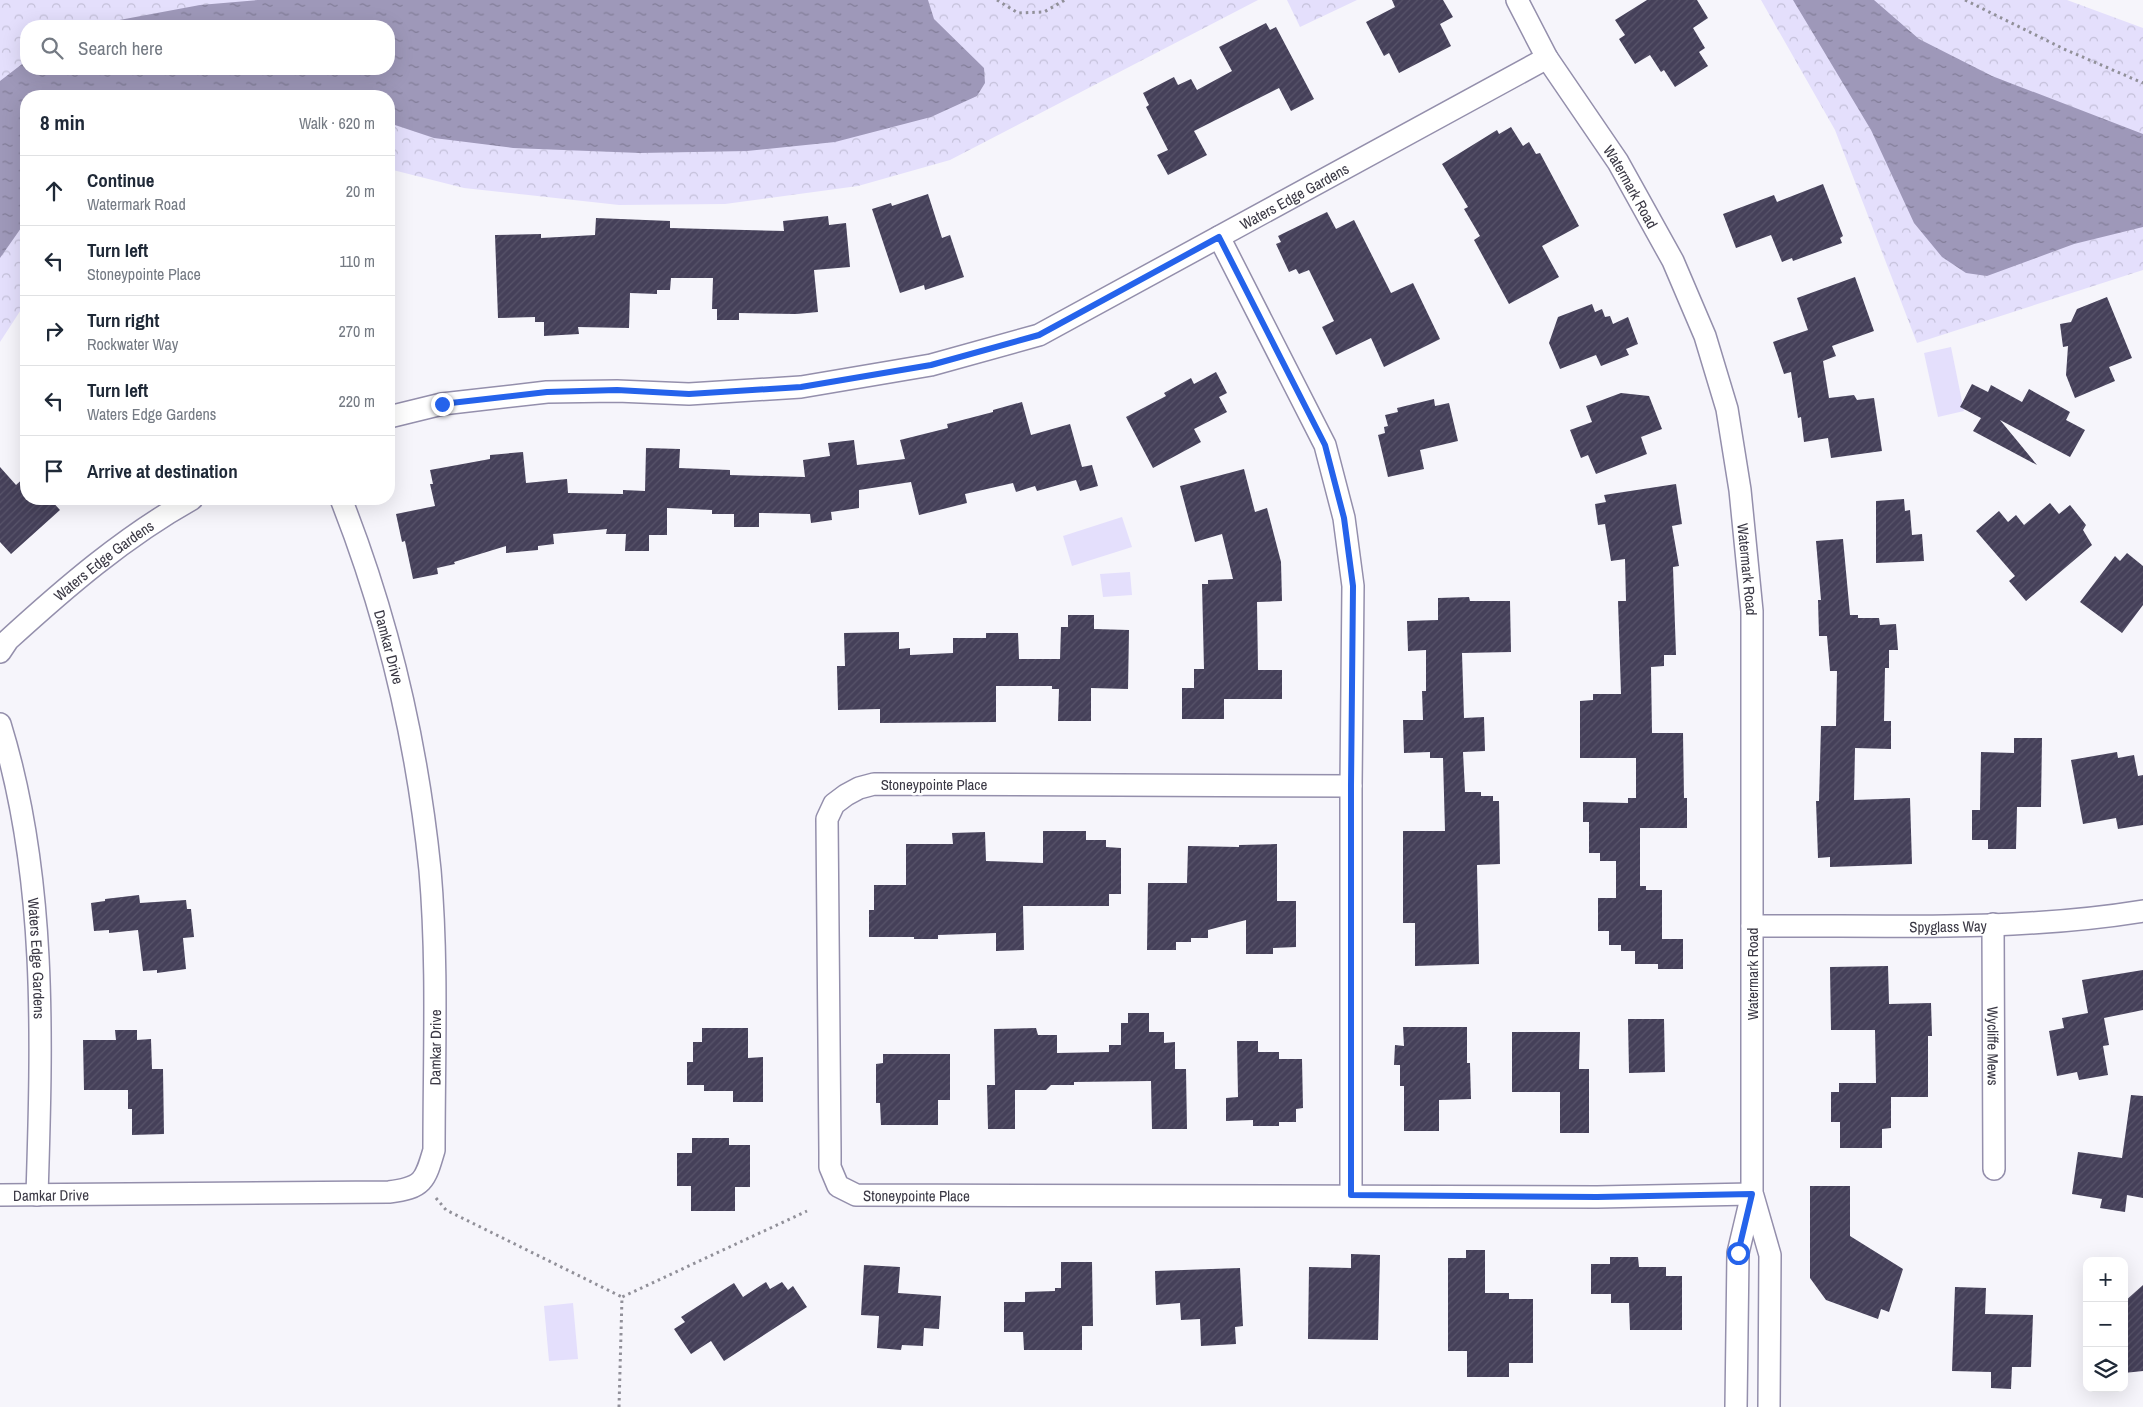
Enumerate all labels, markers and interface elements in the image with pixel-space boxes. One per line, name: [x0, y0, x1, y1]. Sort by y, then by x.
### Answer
search box: [20, 20, 395, 75]
icon: search: [38, 34, 66, 62]
text: Search here: [78, 35, 163, 61]
text: 8 min: [40, 108, 85, 137]
text: Walk · 620 m: [299, 112, 375, 134]
street label: Watermark Road: [1599, 141, 1663, 232]
street label: Waters Edge Gardens: [1236, 158, 1352, 234]
text: Continue: [87, 167, 155, 193]
icon: ahead: [40, 177, 68, 205]
text: 20 m: [346, 180, 375, 202]
text: Watermark Road: [87, 193, 186, 215]
text: Turn left: [87, 237, 148, 263]
icon: left: [40, 247, 68, 275]
text: 110 m: [339, 250, 375, 272]
text: Stoneypointe Place: [87, 263, 201, 285]
text: Turn right: [87, 307, 159, 333]
icon: right: [40, 317, 68, 345]
text: 270 m: [339, 320, 375, 342]
text: Rockwater Way: [87, 333, 178, 355]
text: Turn left: [87, 377, 148, 403]
icon: left: [40, 387, 68, 415]
text: 220 m: [339, 390, 375, 412]
route end: [431, 393, 454, 416]
text: Waters Edge Gardens: [87, 403, 216, 425]
icon: arrive: [40, 457, 68, 485]
text: Arrive at destination: [87, 458, 238, 484]
street label: Waters Edge Gardens: [49, 515, 158, 605]
street label: Watermark Road: [1733, 522, 1763, 615]
street label: Damkar Drive: [369, 608, 409, 687]
street label: Stoneypointe Place: [881, 774, 987, 795]
street label: Waters Edge Gardens: [23, 897, 50, 1019]
street label: Spyglass Way: [1909, 915, 1988, 937]
street label: Watermark Road: [1742, 928, 1763, 1020]
street label: Wycliffe Mews: [1983, 1006, 2004, 1086]
street label: Damkar Drive: [424, 1009, 446, 1086]
street label: Damkar Drive: [13, 1184, 89, 1205]
street label: Stoneypointe Place: [863, 1185, 970, 1206]
route start: [1727, 1242, 1750, 1265]
map controls: [2083, 1257, 2128, 1392]
button: +: [2083, 1257, 2128, 1302]
button: −: [2083, 1302, 2128, 1347]
button: layers: [2083, 1347, 2128, 1392]

